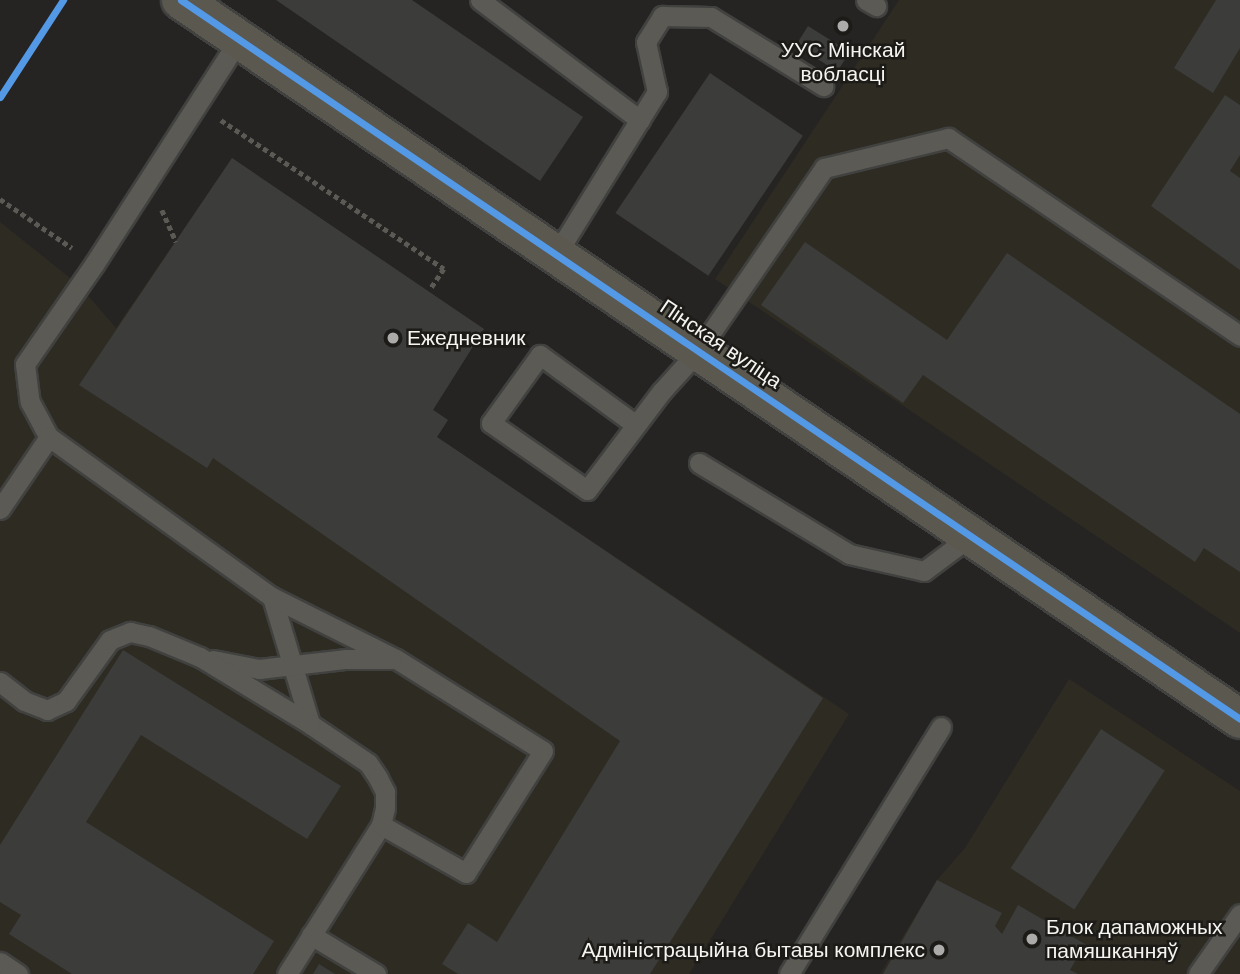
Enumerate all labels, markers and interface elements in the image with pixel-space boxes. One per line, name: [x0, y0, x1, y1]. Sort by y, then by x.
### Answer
marker: УУС Мінскай вобласці: [835, 18, 851, 34]
place label: УУС Мінскай вобласці: [781, 37, 905, 87]
street label: Пінская вуліца: [655, 294, 787, 394]
place label: Ежедневник: [407, 325, 525, 351]
marker: Ежедневник: [385, 330, 401, 346]
place label: Блок дапаможных памяшканняў: [1046, 914, 1223, 964]
marker: Блок дапаможных памяшканняў: [1024, 931, 1040, 947]
place label: Адміністрацыйна бытавы комплекс: [581, 937, 925, 963]
marker: Адміністрацыйна бытавы комплекс: [931, 942, 947, 958]

